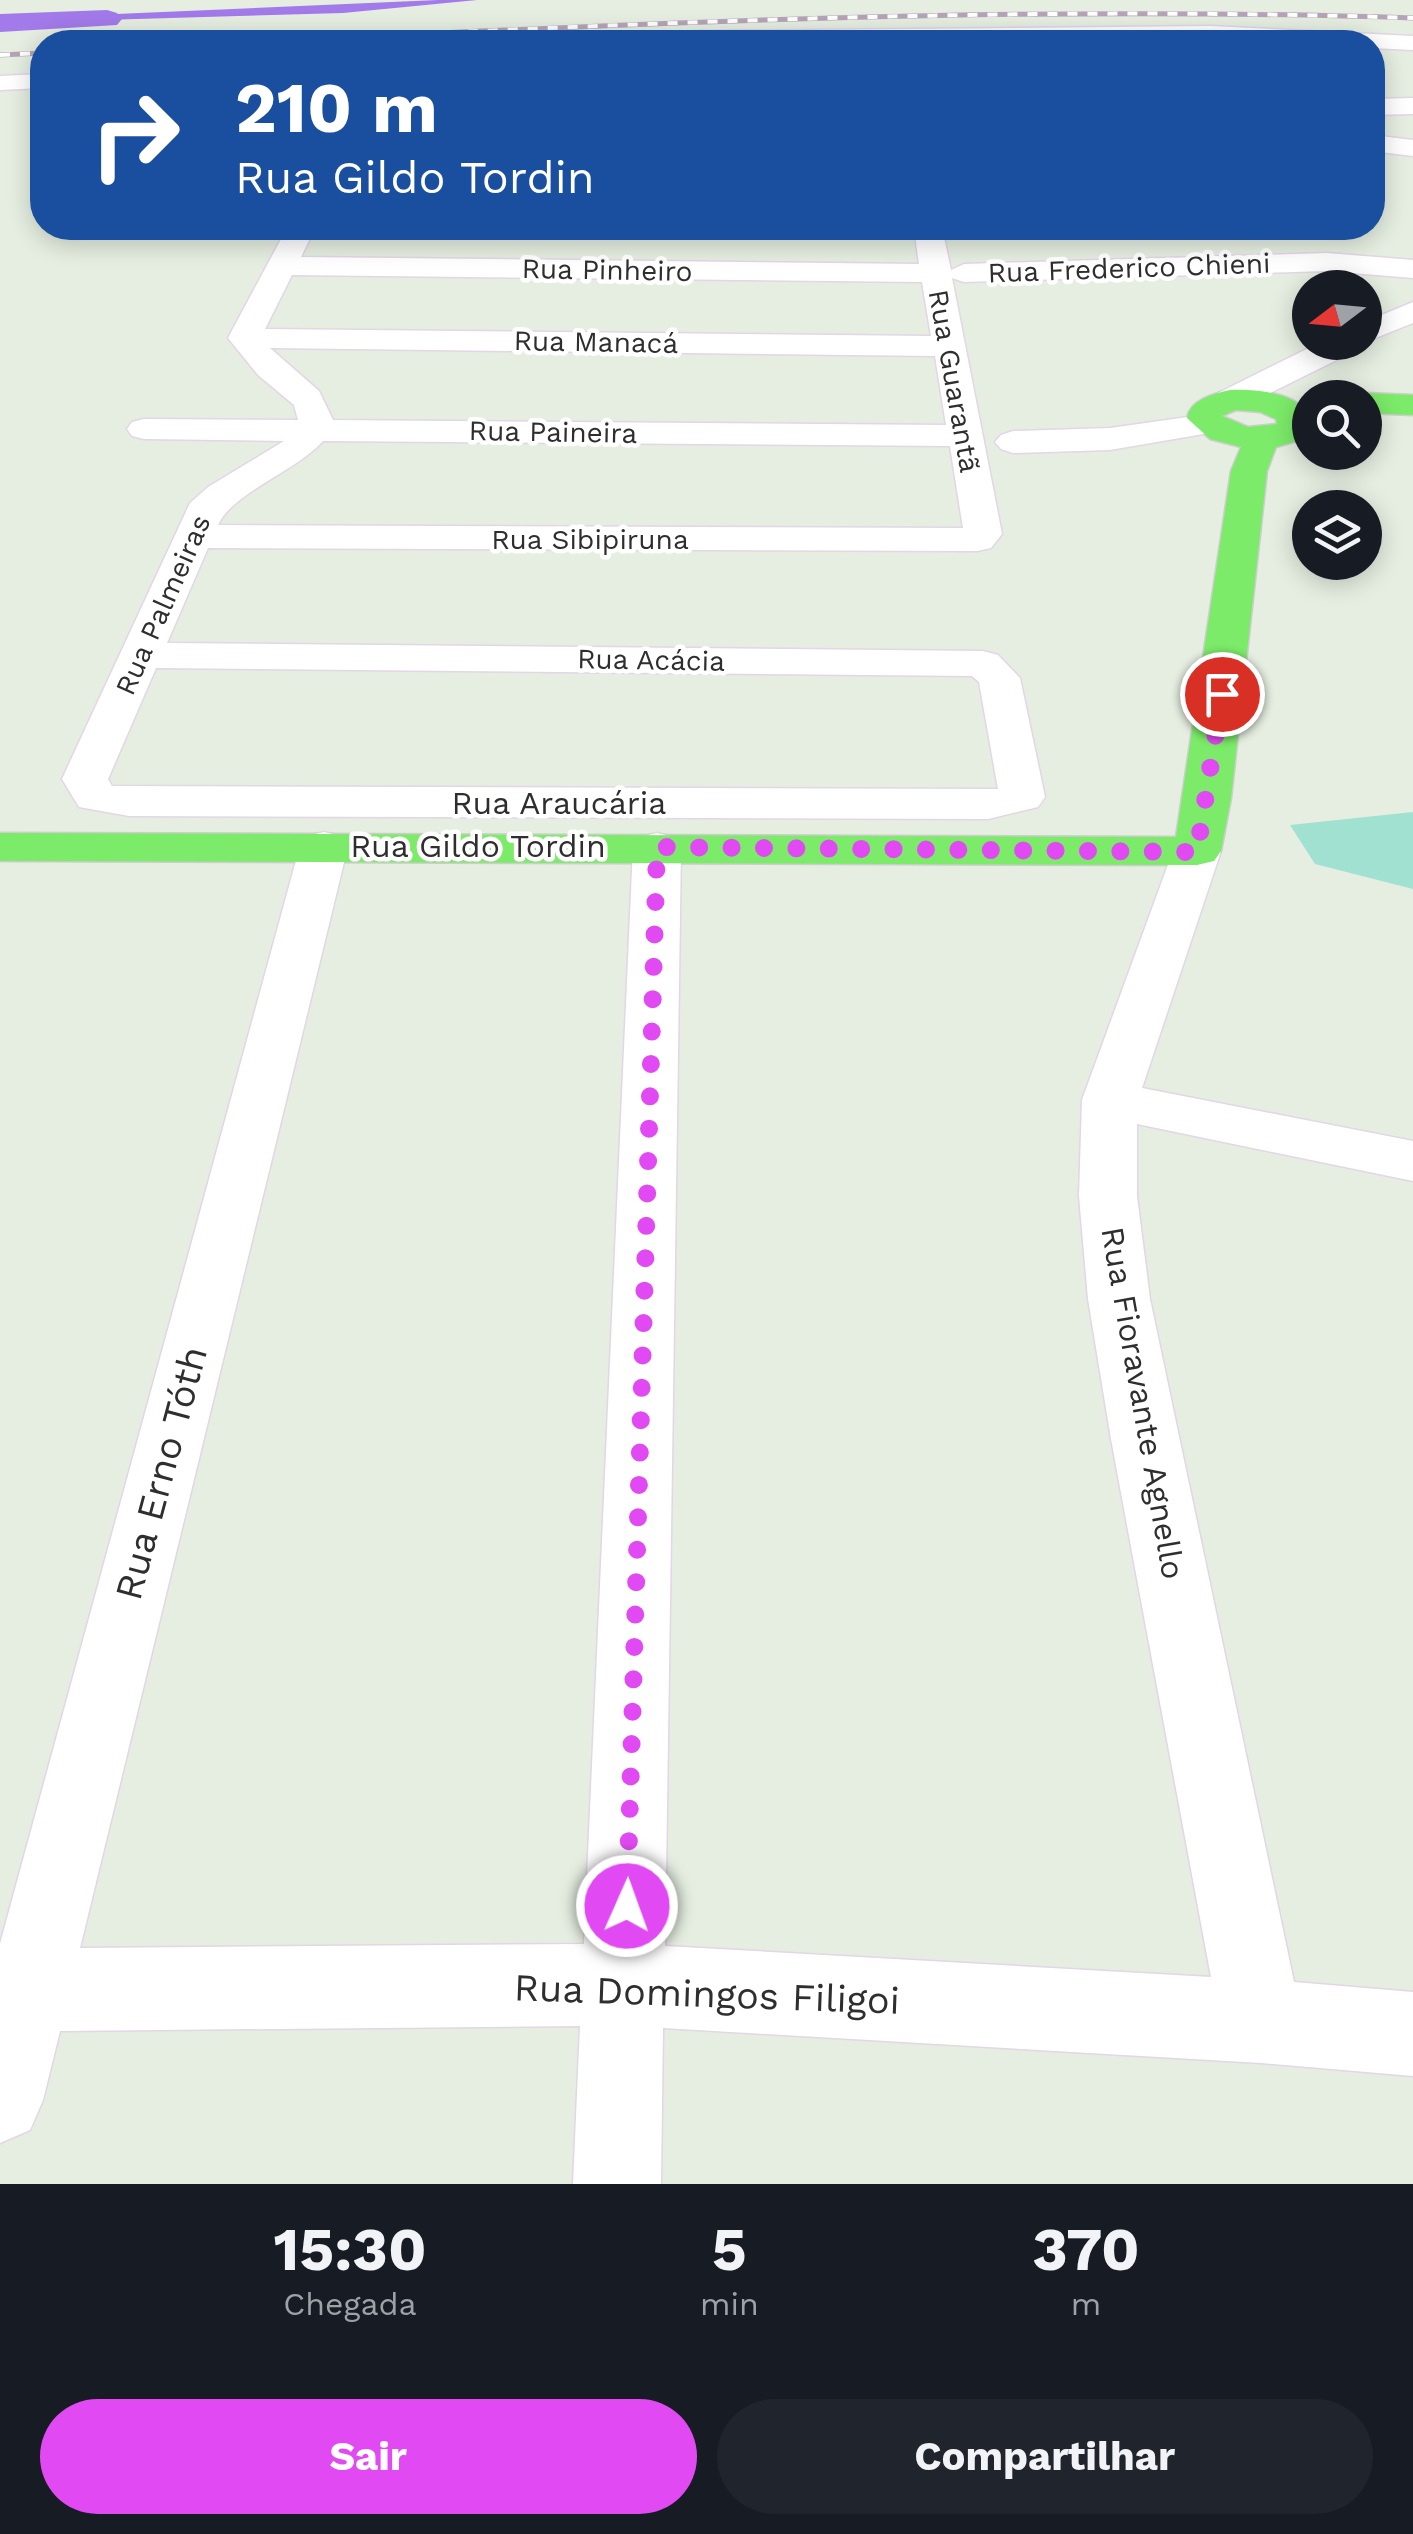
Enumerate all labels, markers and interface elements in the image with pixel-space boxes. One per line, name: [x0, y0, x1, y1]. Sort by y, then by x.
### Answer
text: 210 m: [235, 67, 438, 149]
icon: right: [70, 70, 200, 200]
text: Rua Gildo Tordin: [235, 151, 595, 204]
street label: Rua Frederico Chieni: [987, 247, 1271, 289]
street label: Rua Pinheiro: [521, 252, 693, 288]
north arrow: [1292, 270, 1382, 360]
map controls: [1292, 270, 1382, 580]
street label: Rua Guarantã: [922, 287, 986, 475]
street label: Rua Manacá: [513, 324, 679, 360]
button: search: [1292, 380, 1382, 470]
street label: Rua Paineira: [468, 414, 638, 450]
button: layers: [1292, 490, 1382, 580]
street label: Rua Palmeiras: [109, 510, 217, 700]
street label: Rua Sibipiruna: [491, 523, 689, 556]
street label: Rua Acácia: [577, 642, 725, 678]
pin: [1180, 652, 1265, 737]
icon: arrive: [1195, 667, 1250, 722]
street label: Rua Araucária: [452, 784, 666, 822]
street label: Rua Gildo Tordin: [350, 827, 606, 865]
street label: Rua Fioravante Agnello: [1093, 1224, 1193, 1582]
street label: Rua Erno Tóth: [106, 1341, 216, 1605]
position arrow: [575, 1854, 679, 1958]
street label: Rua Domingos Filigoi: [513, 1965, 901, 2023]
text: 15:30: [273, 2214, 427, 2285]
text: 5: [712, 2214, 747, 2285]
text: 370: [1032, 2214, 1140, 2285]
text: Chegada: [283, 2285, 417, 2323]
text: min: [700, 2285, 759, 2323]
text: m: [1071, 2285, 1101, 2323]
button: Sair: [40, 2399, 697, 2514]
button: Compartilhar: [717, 2399, 1373, 2514]

